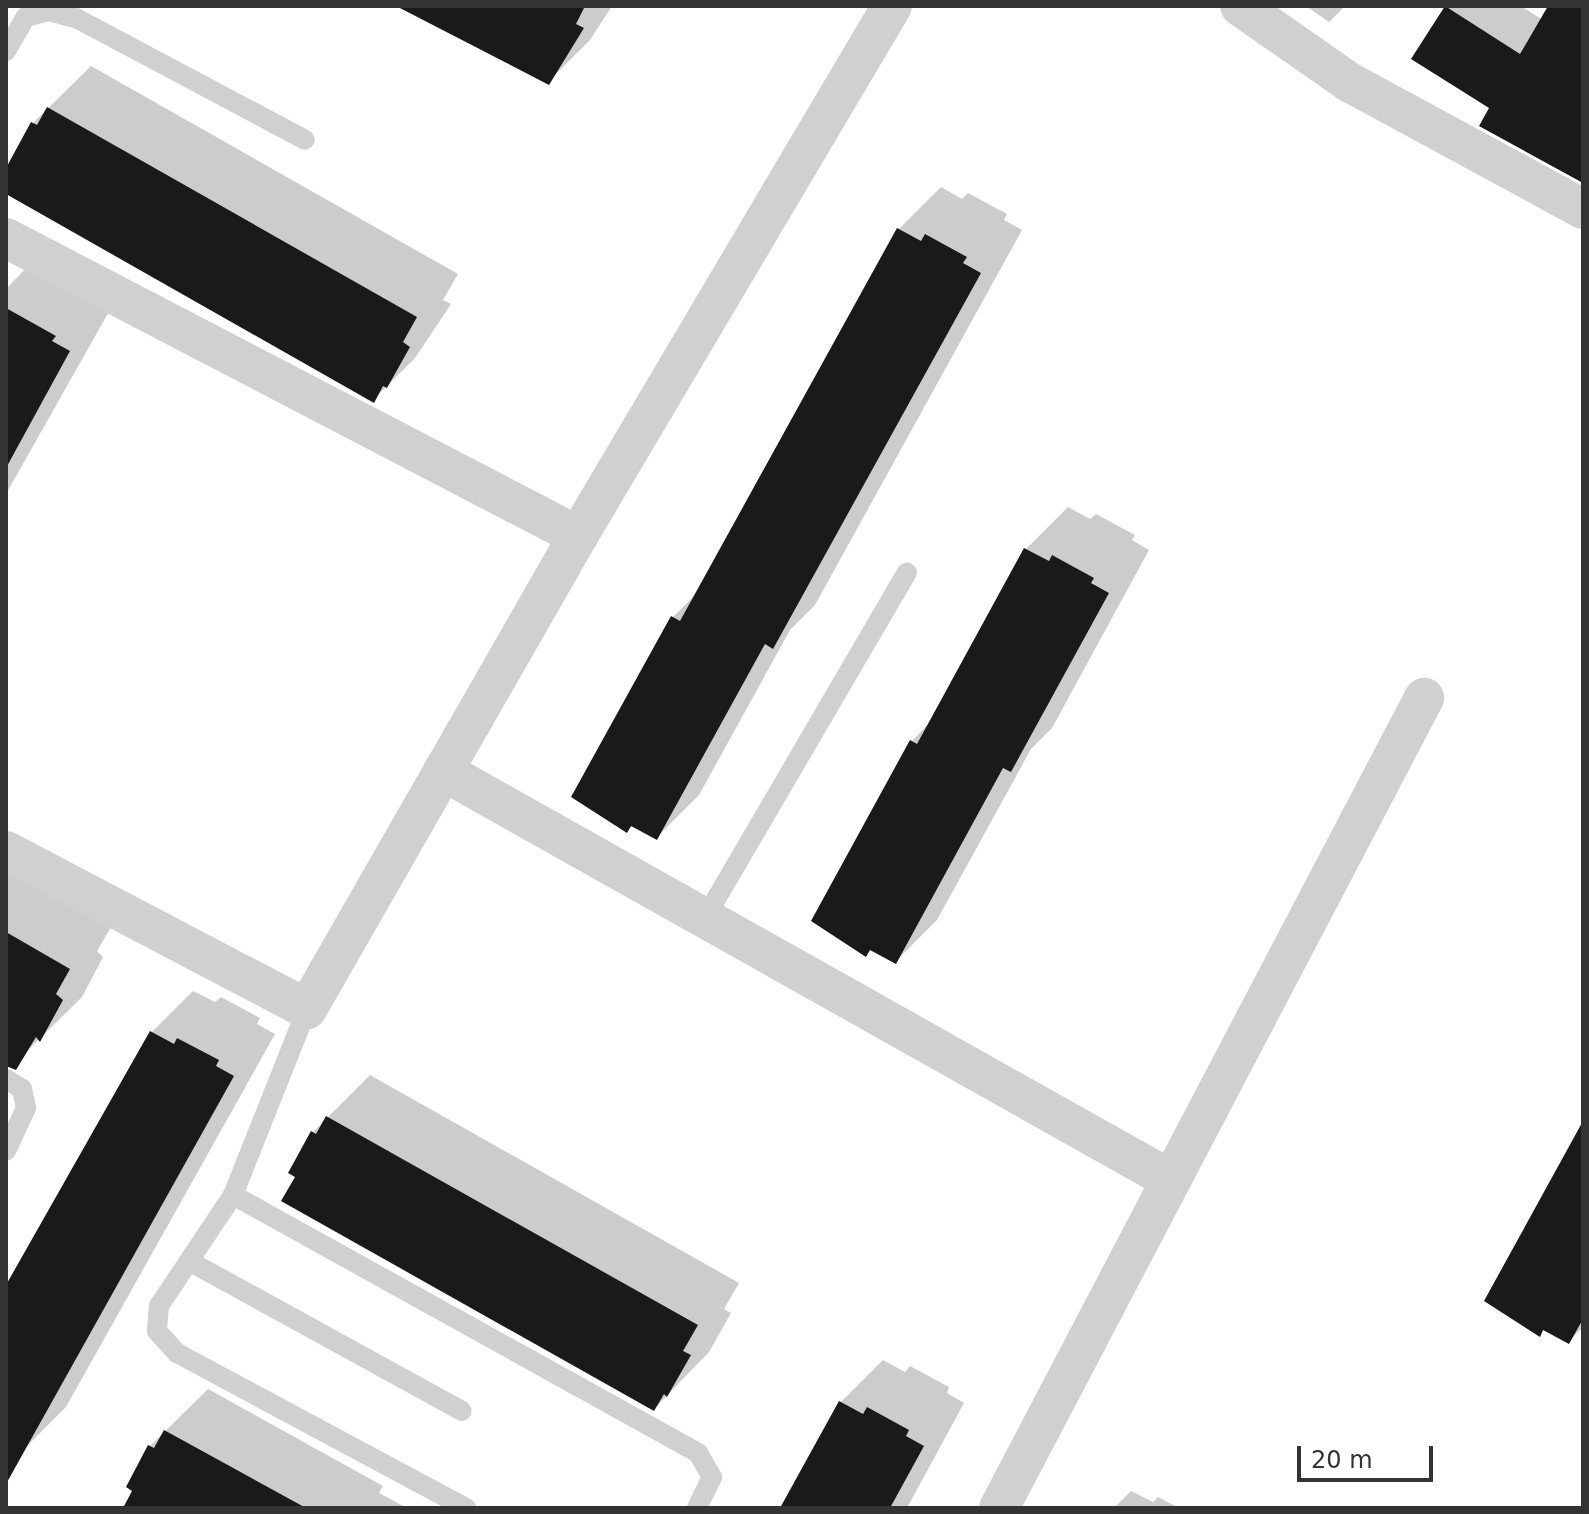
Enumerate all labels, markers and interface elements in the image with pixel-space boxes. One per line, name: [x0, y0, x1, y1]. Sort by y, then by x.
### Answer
scale bar: [1301, 1430, 1437, 1480]
text: 20 m: [1311, 1446, 1373, 1474]

